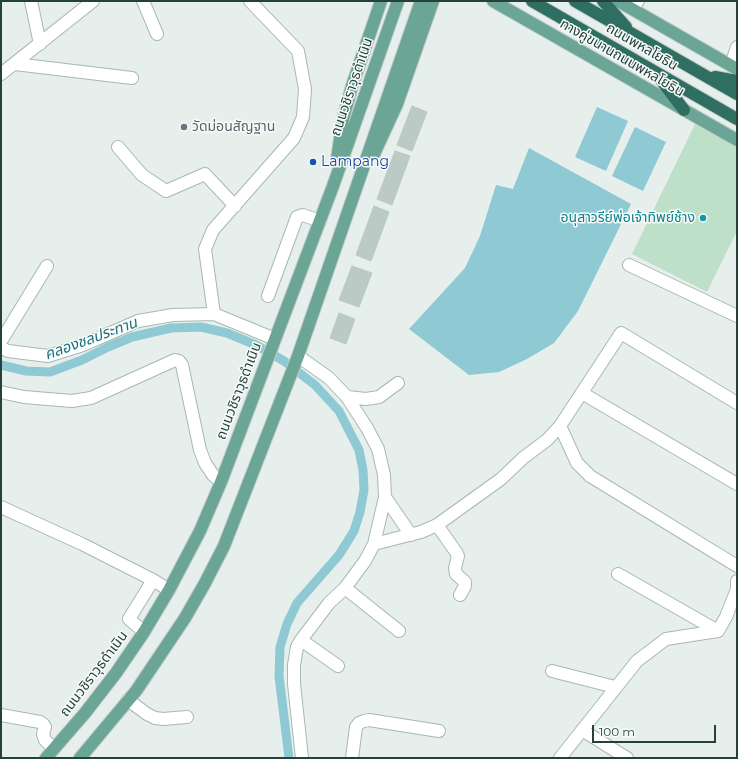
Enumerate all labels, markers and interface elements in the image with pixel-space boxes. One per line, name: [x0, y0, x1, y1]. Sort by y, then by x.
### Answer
street label: ทางคู่ขนานถนนพหลโยธิน: [557, 16, 687, 100]
street label: ถนนพหลโยธิน: [603, 20, 681, 74]
street label: ถนนวชิราวุธดำเนิน: [327, 36, 377, 138]
place label: วัดม่อนสัญฐาน: [192, 119, 275, 135]
marker: วัดม่อนสัญฐาน: [179, 122, 189, 132]
place label: Lampang: [321, 154, 389, 170]
marker: Lampang: [308, 157, 318, 167]
place label: อนุสาวรีย์พ่อเจ้าทิพย์ช้าง: [561, 210, 695, 226]
marker: อนุสาวรีย์พ่อเจ้าทิพย์ช้าง: [698, 213, 708, 223]
water label: คลองชลประทาน: [42, 314, 140, 364]
street label: ถนนวชิราวุธดำเนิน: [213, 340, 265, 442]
street label: ถนนวชิราวุธดำเนิน: [56, 628, 132, 720]
scale bar: [594, 717, 718, 743]
text: 100 m: [599, 724, 635, 739]

